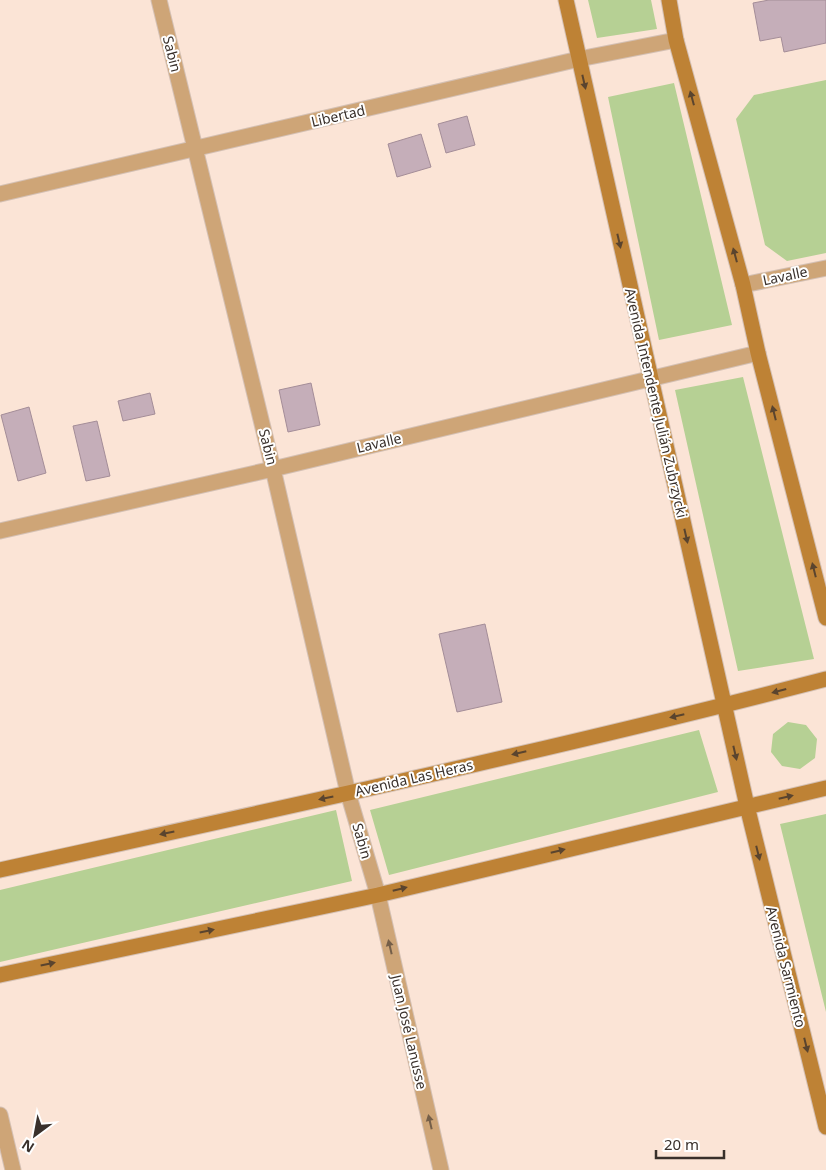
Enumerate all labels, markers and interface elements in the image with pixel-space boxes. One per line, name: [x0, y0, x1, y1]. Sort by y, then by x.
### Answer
street label: Sabin: [159, 34, 186, 74]
one-way arrow: [580, 74, 588, 89]
one-way arrow: [687, 91, 695, 106]
street label: Libertad: [309, 100, 367, 131]
one-way arrow: [615, 233, 623, 248]
one-way arrow: [731, 248, 739, 263]
street label: Lavalle: [761, 261, 809, 290]
street label: Avenida Intendente Julián Zubrzycki: [621, 286, 692, 520]
one-way arrow: [769, 405, 777, 420]
street label: Sabin: [255, 427, 282, 467]
street label: Lavalle: [355, 428, 403, 457]
one-way arrow: [682, 528, 690, 543]
one-way arrow: [810, 563, 818, 578]
one-way arrow: [771, 687, 786, 695]
one-way arrow: [669, 712, 684, 720]
one-way arrow: [731, 745, 739, 760]
one-way arrow: [511, 749, 526, 757]
street label: Avenida Las Heras: [353, 755, 475, 800]
one-way arrow: [779, 793, 794, 801]
one-way arrow: [319, 794, 334, 802]
street label: Sabin: [348, 821, 377, 861]
one-way arrow: [160, 829, 175, 837]
one-way arrow: [754, 846, 762, 861]
one-way arrow: [550, 847, 565, 855]
one-way arrow: [392, 885, 407, 893]
street label: Avenida Sarmiento: [762, 904, 811, 1030]
one-way arrow: [199, 927, 214, 935]
one-way arrow: [386, 939, 394, 954]
one-way arrow: [40, 960, 56, 968]
street label: Juan José Lanusse: [387, 971, 432, 1091]
one-way arrow: [802, 1037, 810, 1052]
north arrow: [10, 1110, 60, 1160]
one-way arrow: [426, 1115, 434, 1130]
scale bar: [656, 1128, 724, 1160]
text: 20 m: [664, 1134, 699, 1154]
text: N: [18, 1135, 38, 1158]

